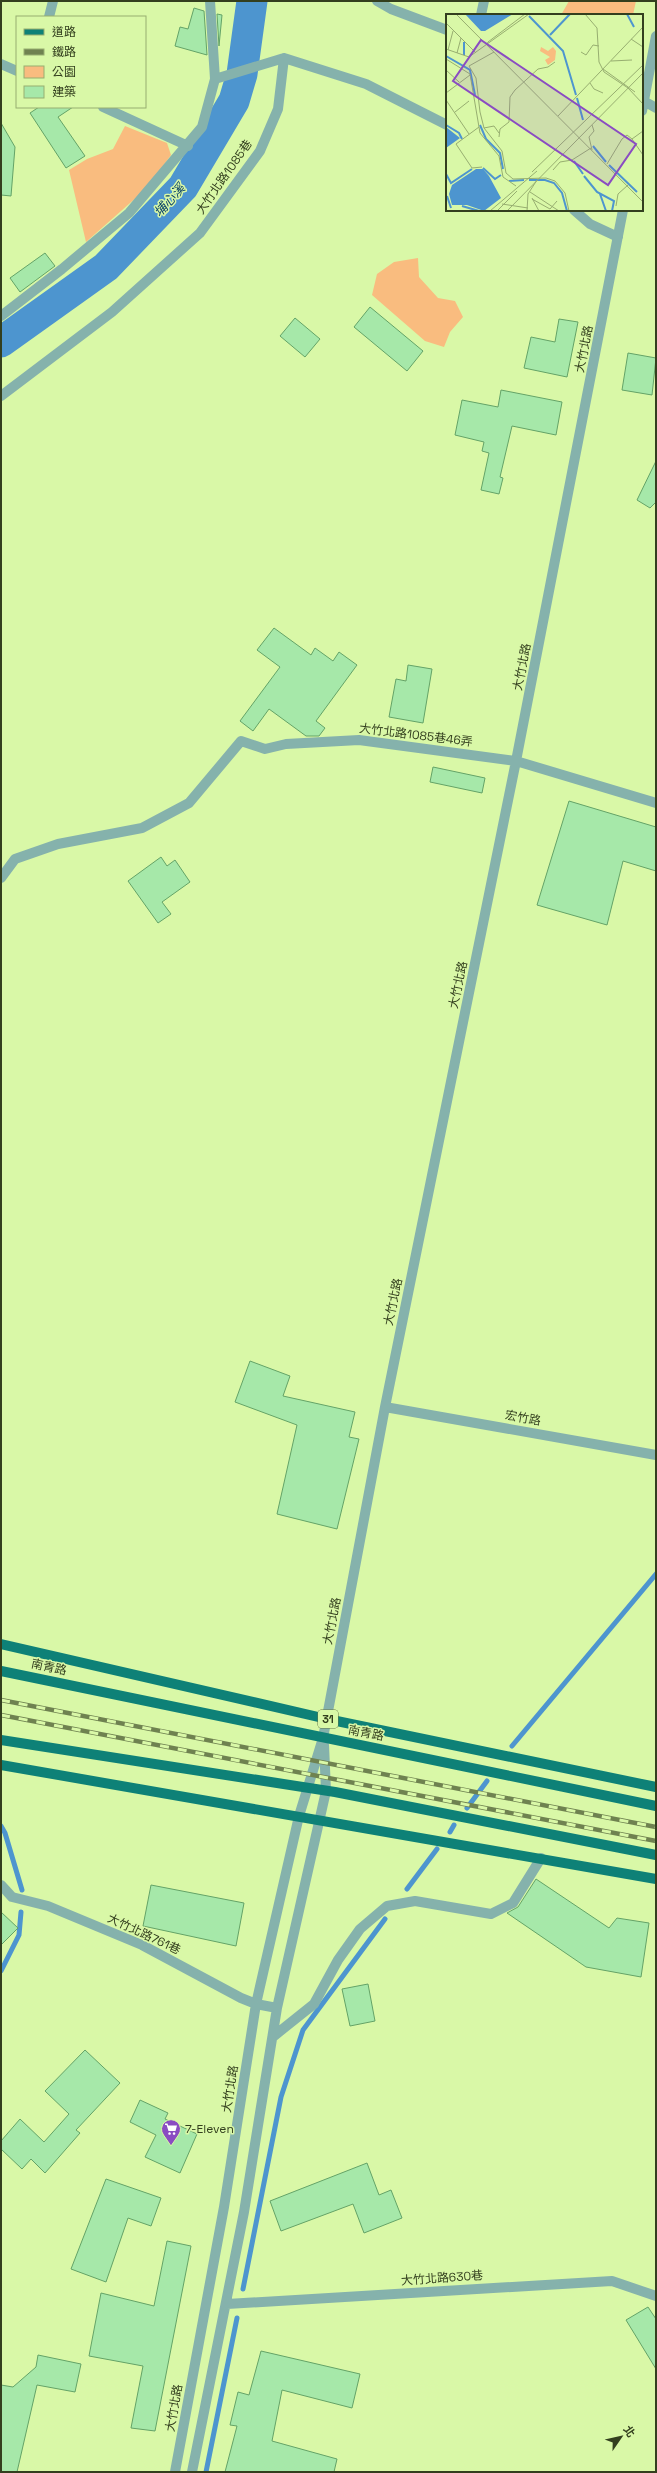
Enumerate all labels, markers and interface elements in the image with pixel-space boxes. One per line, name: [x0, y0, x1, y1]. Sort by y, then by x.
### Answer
inset map: [446, 14, 643, 211]
legend: [16, 16, 146, 108]
text: 道路: [52, 24, 76, 40]
text: 鐵路: [52, 44, 76, 60]
text: 公園: [52, 64, 76, 80]
text: 建築: [52, 84, 76, 100]
street label: 大竹北路1085巷: [192, 137, 256, 217]
water label: 埔心溪: [150, 179, 190, 221]
street label: 大竹北路: [572, 324, 596, 374]
street label: 大竹北路: [510, 642, 534, 692]
street label: 大竹北路1085巷46弄: [358, 720, 474, 750]
street label: 大竹北路: [445, 960, 471, 1010]
street label: 大竹北路: [380, 1277, 406, 1327]
street label: 宏竹路: [504, 1407, 542, 1429]
street label: 大竹北路: [320, 1596, 344, 1646]
street label: 南青路: [30, 1655, 68, 1679]
road number: 31: [318, 1710, 338, 1728]
street label: 南青路: [347, 1722, 385, 1744]
street label: 大竹北路761巷: [105, 1910, 183, 1958]
street label: 大竹北路: [218, 2064, 242, 2114]
supermarket icon: 7-Eleven: [160, 2118, 182, 2146]
place label: 7-Eleven: [185, 2121, 234, 2137]
street label: 大竹北路630巷: [400, 2267, 484, 2289]
street label: 大竹北路: [162, 2383, 186, 2433]
north arrow: [601, 2417, 641, 2457]
text: 北: [620, 2423, 638, 2440]

